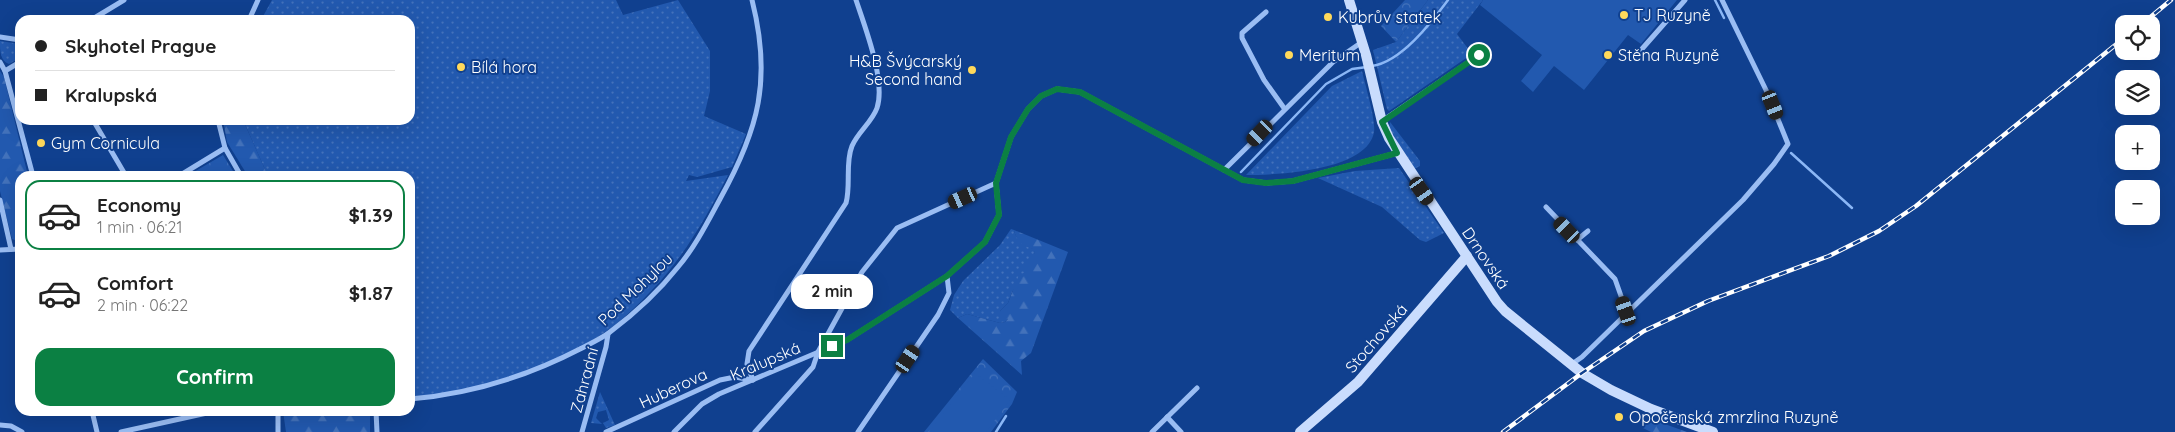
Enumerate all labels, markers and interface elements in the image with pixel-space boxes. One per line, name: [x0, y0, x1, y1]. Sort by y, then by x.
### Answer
place label: TJ Ruzyně: [1634, 5, 1711, 25]
place label: Kubrův statek: [1338, 7, 1441, 27]
marker: TJ Ruzyně: [1618, 9, 1630, 21]
marker: Kubrův statek: [1322, 11, 1334, 23]
map controls: [2115, 15, 2160, 225]
button: locate: [2115, 15, 2160, 60]
text: Skyhotel Prague: [65, 34, 216, 58]
route start: [1468, 44, 1490, 66]
place label: Meritum: [1299, 45, 1360, 65]
place label: Stěna Ruzyně: [1618, 45, 1719, 65]
marker: Meritum: [1283, 49, 1295, 61]
marker: Stěna Ruzyně: [1602, 49, 1614, 61]
place label: H&B Švýcarský Second hand: [849, 51, 962, 89]
place label: Bílá hora: [471, 57, 537, 77]
marker: Bílá hora: [455, 61, 467, 73]
marker: H&B Švýcarský Second hand: [966, 64, 978, 76]
button: layers: [2115, 70, 2160, 115]
text: Kralupská: [65, 83, 157, 107]
car: [1760, 88, 1785, 122]
car: [1244, 117, 1275, 149]
button: +: [2115, 125, 2160, 170]
place label: Gym Cornicula: [51, 133, 160, 153]
marker: Gym Cornicula: [35, 137, 47, 149]
car: [1407, 174, 1436, 208]
button: −: [2115, 180, 2160, 225]
car: [946, 185, 979, 211]
icon: car: [37, 193, 82, 238]
text: Economy: [97, 193, 181, 217]
text: $1.39: [349, 203, 393, 227]
car: [1551, 214, 1582, 246]
text: 1 min · 06:21: [97, 217, 182, 237]
street label: Drnovská: [1458, 223, 1514, 293]
street label: Pod Mohylou: [593, 248, 677, 330]
icon: car: [37, 271, 82, 316]
text: Comfort: [97, 271, 174, 295]
callout: 2 min: [791, 274, 873, 308]
text: $1.87: [349, 281, 393, 305]
text: 2 min: [811, 281, 853, 301]
car: [1614, 294, 1637, 328]
text: 2 min · 06:22: [97, 295, 188, 315]
street label: Stochovská: [1341, 299, 1411, 377]
route end: [821, 335, 843, 357]
street label: Kralupská: [727, 337, 803, 385]
car: [893, 342, 922, 376]
street label: Zahradní: [566, 344, 602, 415]
button: Confirm: [35, 348, 395, 406]
street label: Huberova: [636, 364, 710, 412]
place label: Opočenská zmrzlina Ruzyně: [1629, 407, 1838, 427]
marker: Opočenská zmrzlina Ruzyně: [1613, 411, 1625, 423]

